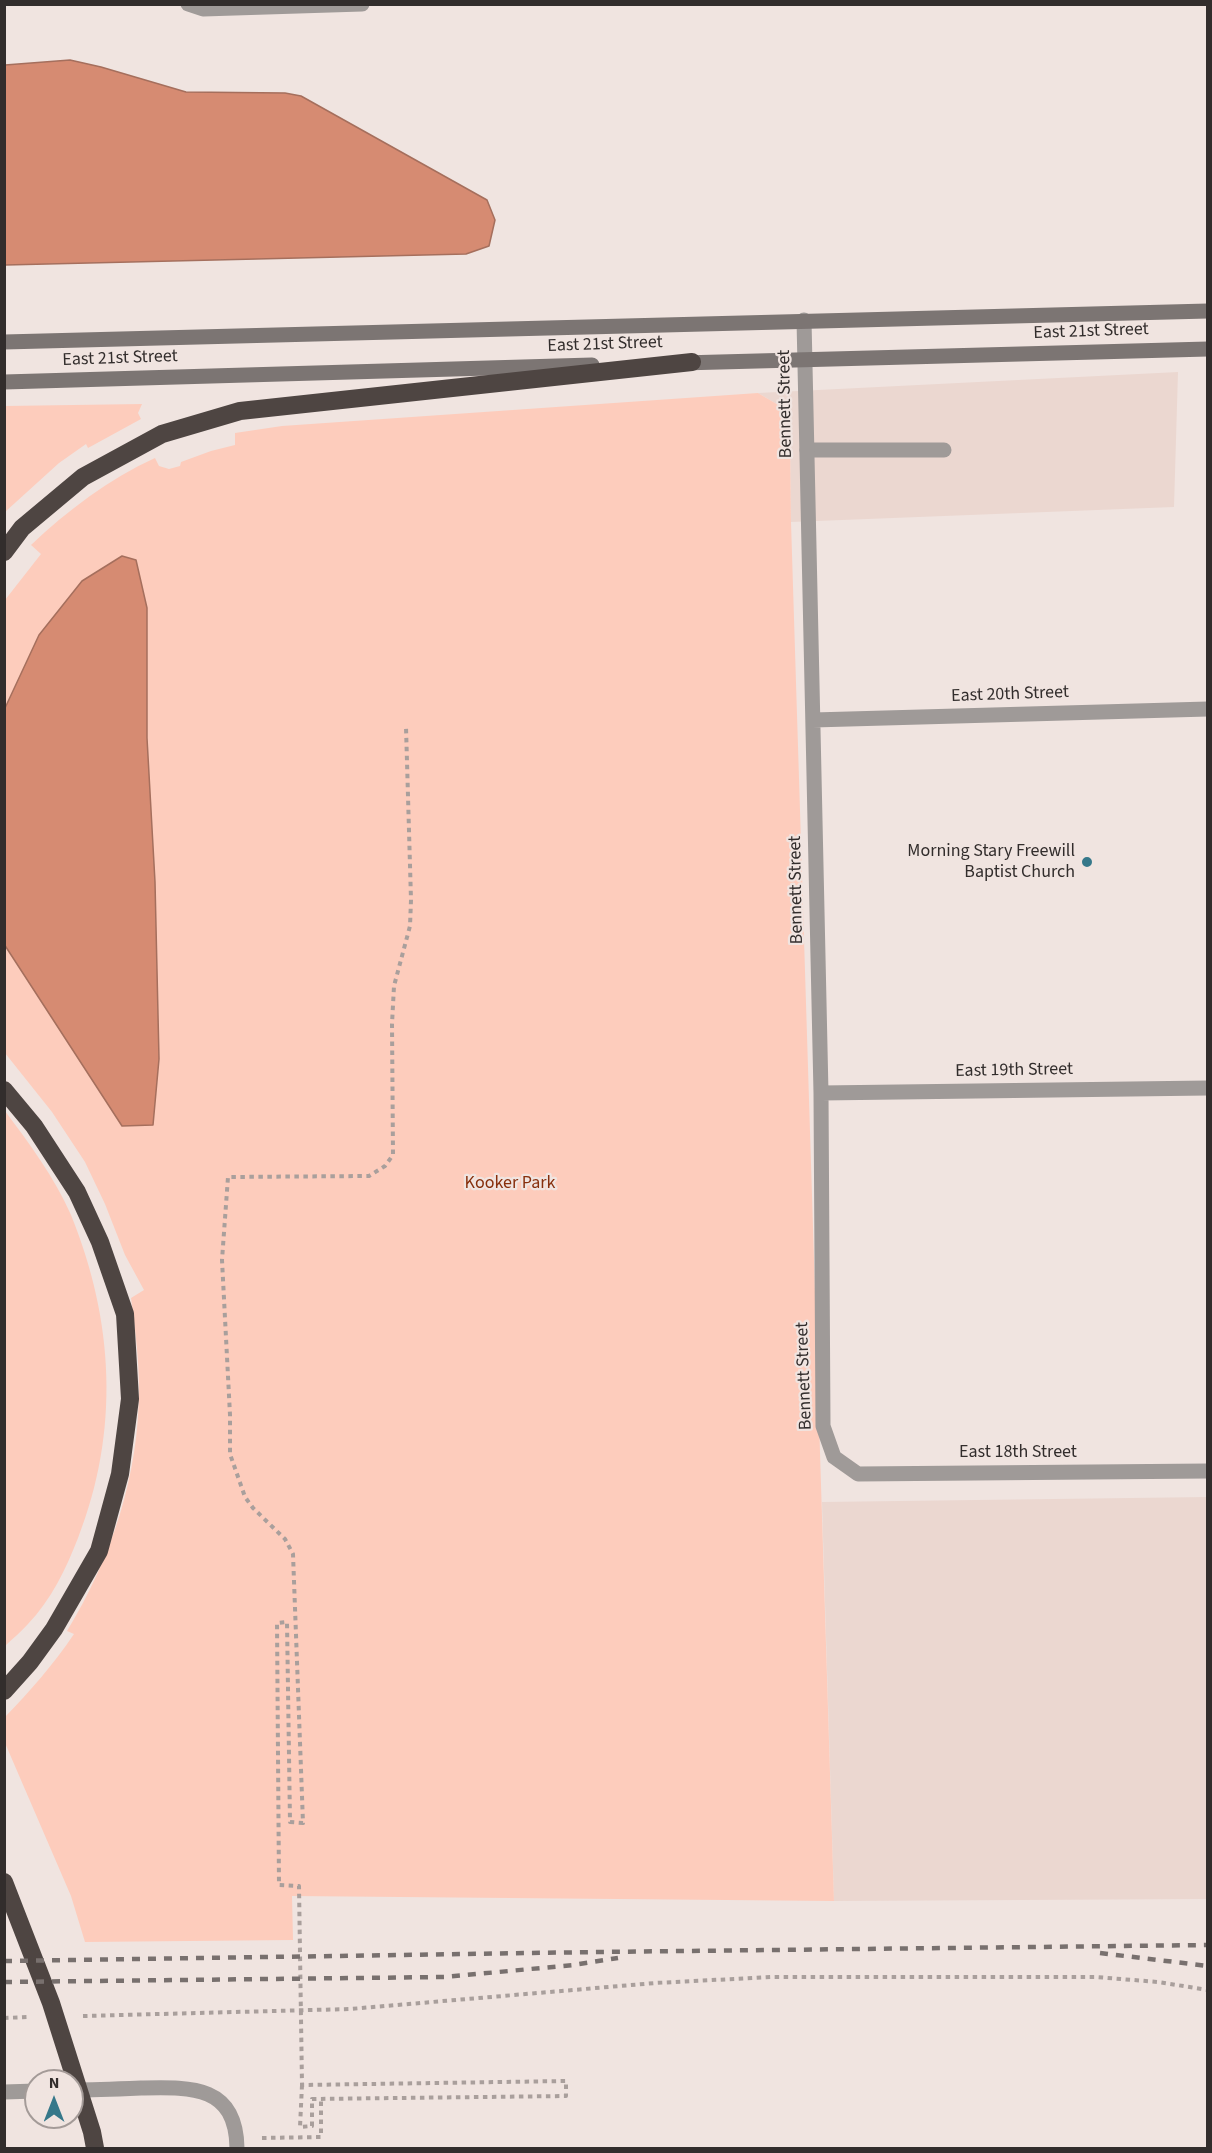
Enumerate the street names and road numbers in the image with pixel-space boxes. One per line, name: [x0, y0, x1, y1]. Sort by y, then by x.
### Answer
street label: East 21st Street: [1033, 319, 1149, 345]
street label: East 21st Street: [547, 332, 663, 358]
street label: East 21st Street: [62, 346, 178, 372]
street label: Bennett Street: [774, 350, 798, 458]
street label: East 20th Street: [951, 682, 1069, 708]
street label: Bennett Street: [785, 836, 809, 944]
street label: East 19th Street: [955, 1059, 1073, 1083]
street label: Bennett Street: [792, 1321, 818, 1431]
street label: East 18th Street: [959, 1442, 1077, 1464]

